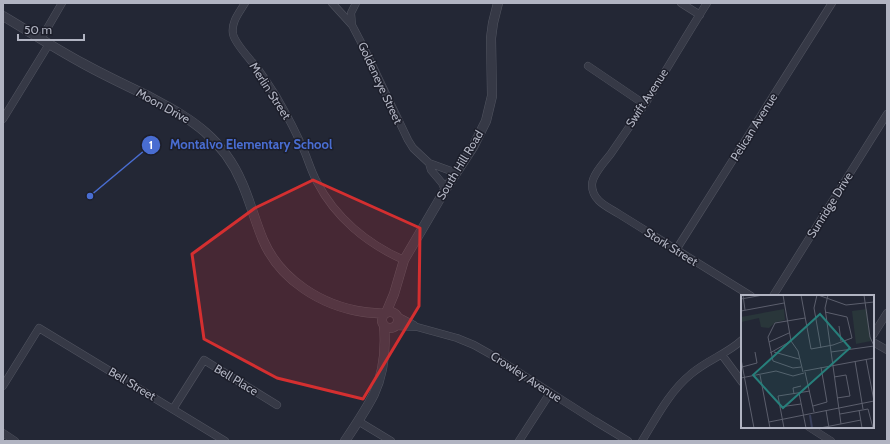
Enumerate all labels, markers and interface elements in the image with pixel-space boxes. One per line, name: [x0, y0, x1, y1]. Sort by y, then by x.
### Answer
scale bar: [18, 16, 84, 42]
text: 50 m: [24, 22, 52, 37]
street label: Goldeneye Street: [355, 39, 406, 126]
street label: Merlin Street: [246, 59, 294, 122]
street label: Swift Avenue: [622, 66, 671, 130]
street label: Moon Drive: [134, 85, 193, 126]
street label: Pelican Avenue: [727, 90, 780, 163]
street label: South Hill Road: [433, 127, 486, 202]
callout: Montalvo Elementary School: [141, 132, 340, 157]
text: Montalvo Elementary School: [170, 136, 333, 152]
text: 1: [149, 137, 153, 152]
street label: Sunridge Drive: [803, 169, 856, 240]
street label: Stork Street: [642, 224, 701, 269]
inset map: [741, 295, 874, 428]
street label: Crowley Avenue: [488, 348, 565, 405]
street label: Bell Place: [212, 361, 261, 399]
street label: Bell Street: [106, 364, 159, 404]

